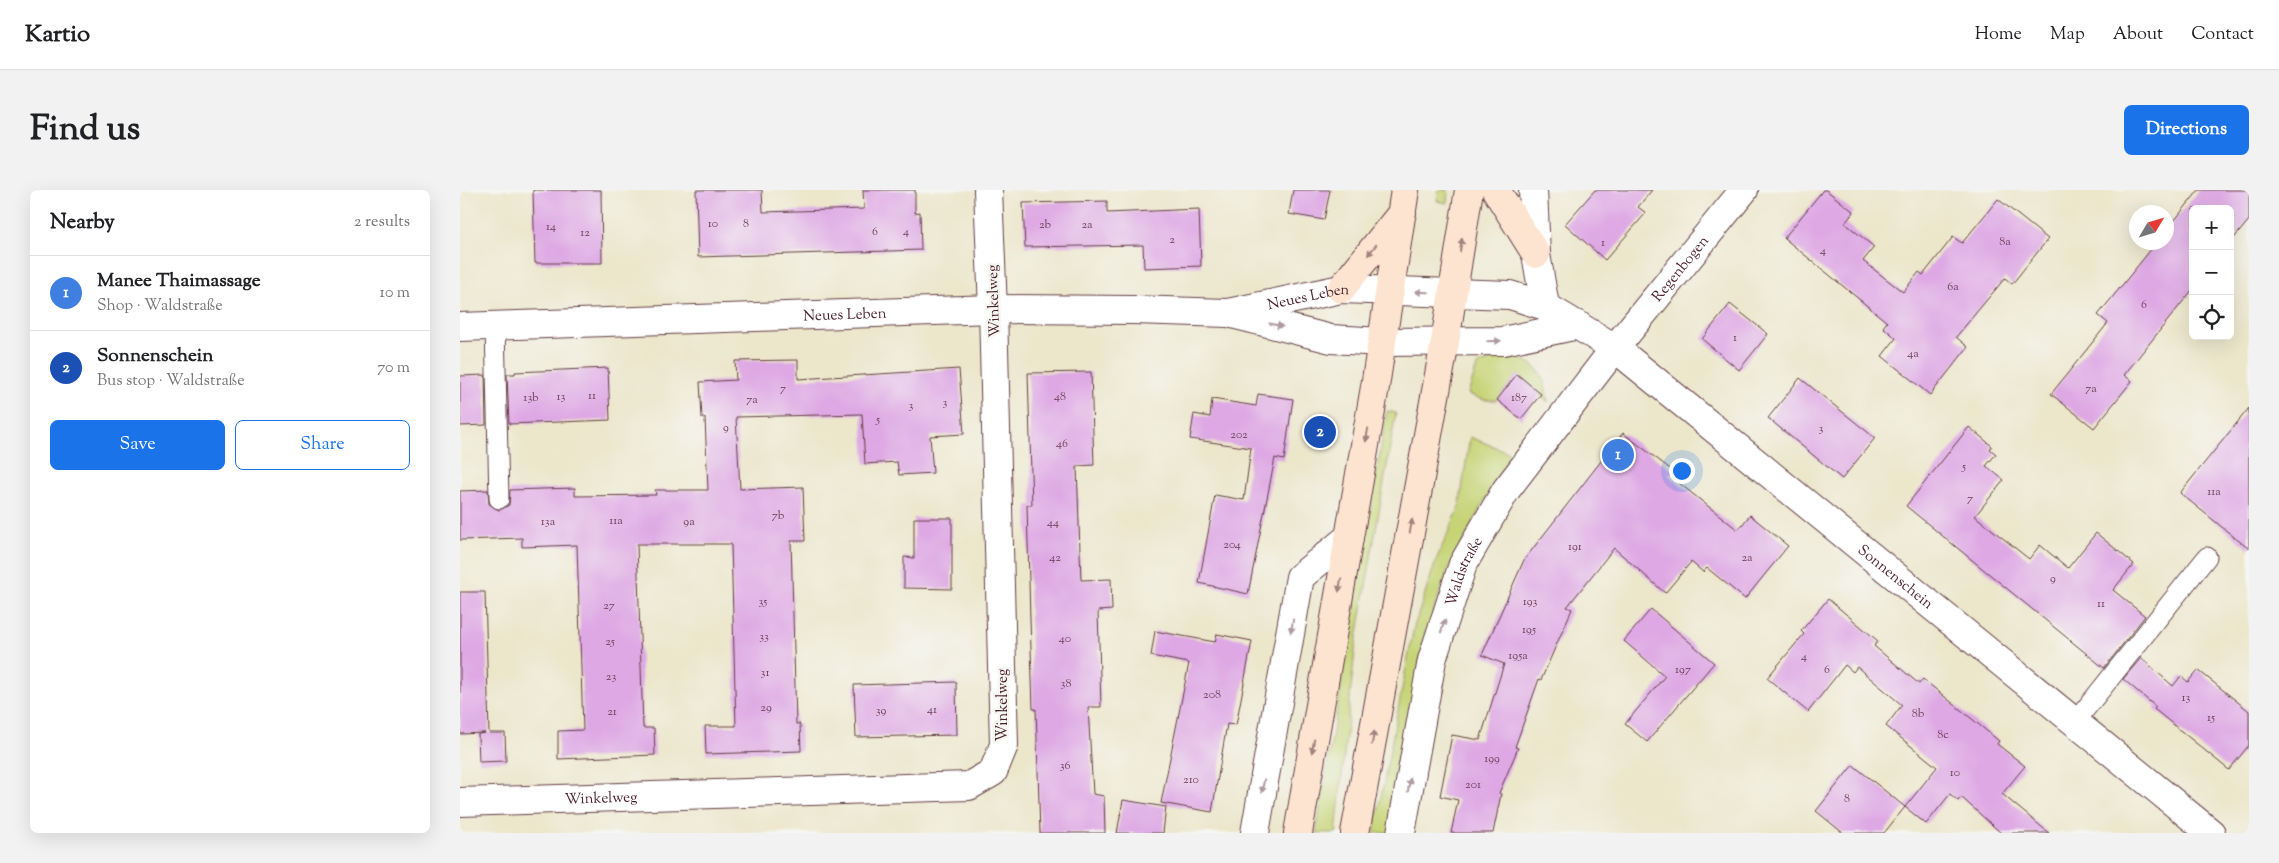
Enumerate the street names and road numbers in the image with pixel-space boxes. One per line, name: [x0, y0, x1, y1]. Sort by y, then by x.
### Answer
street label: Regenbogen: [1648, 232, 1715, 307]
street label: Winkelweg: [983, 264, 1006, 338]
street label: Neues Leben: [1266, 280, 1350, 316]
street label: Neues Leben: [803, 304, 887, 327]
street label: Waldstraße: [1441, 533, 1489, 609]
street label: Sonnenschein: [1853, 540, 1937, 615]
street label: Winkelweg: [993, 669, 1014, 741]
street label: Winkelweg: [564, 787, 638, 811]

